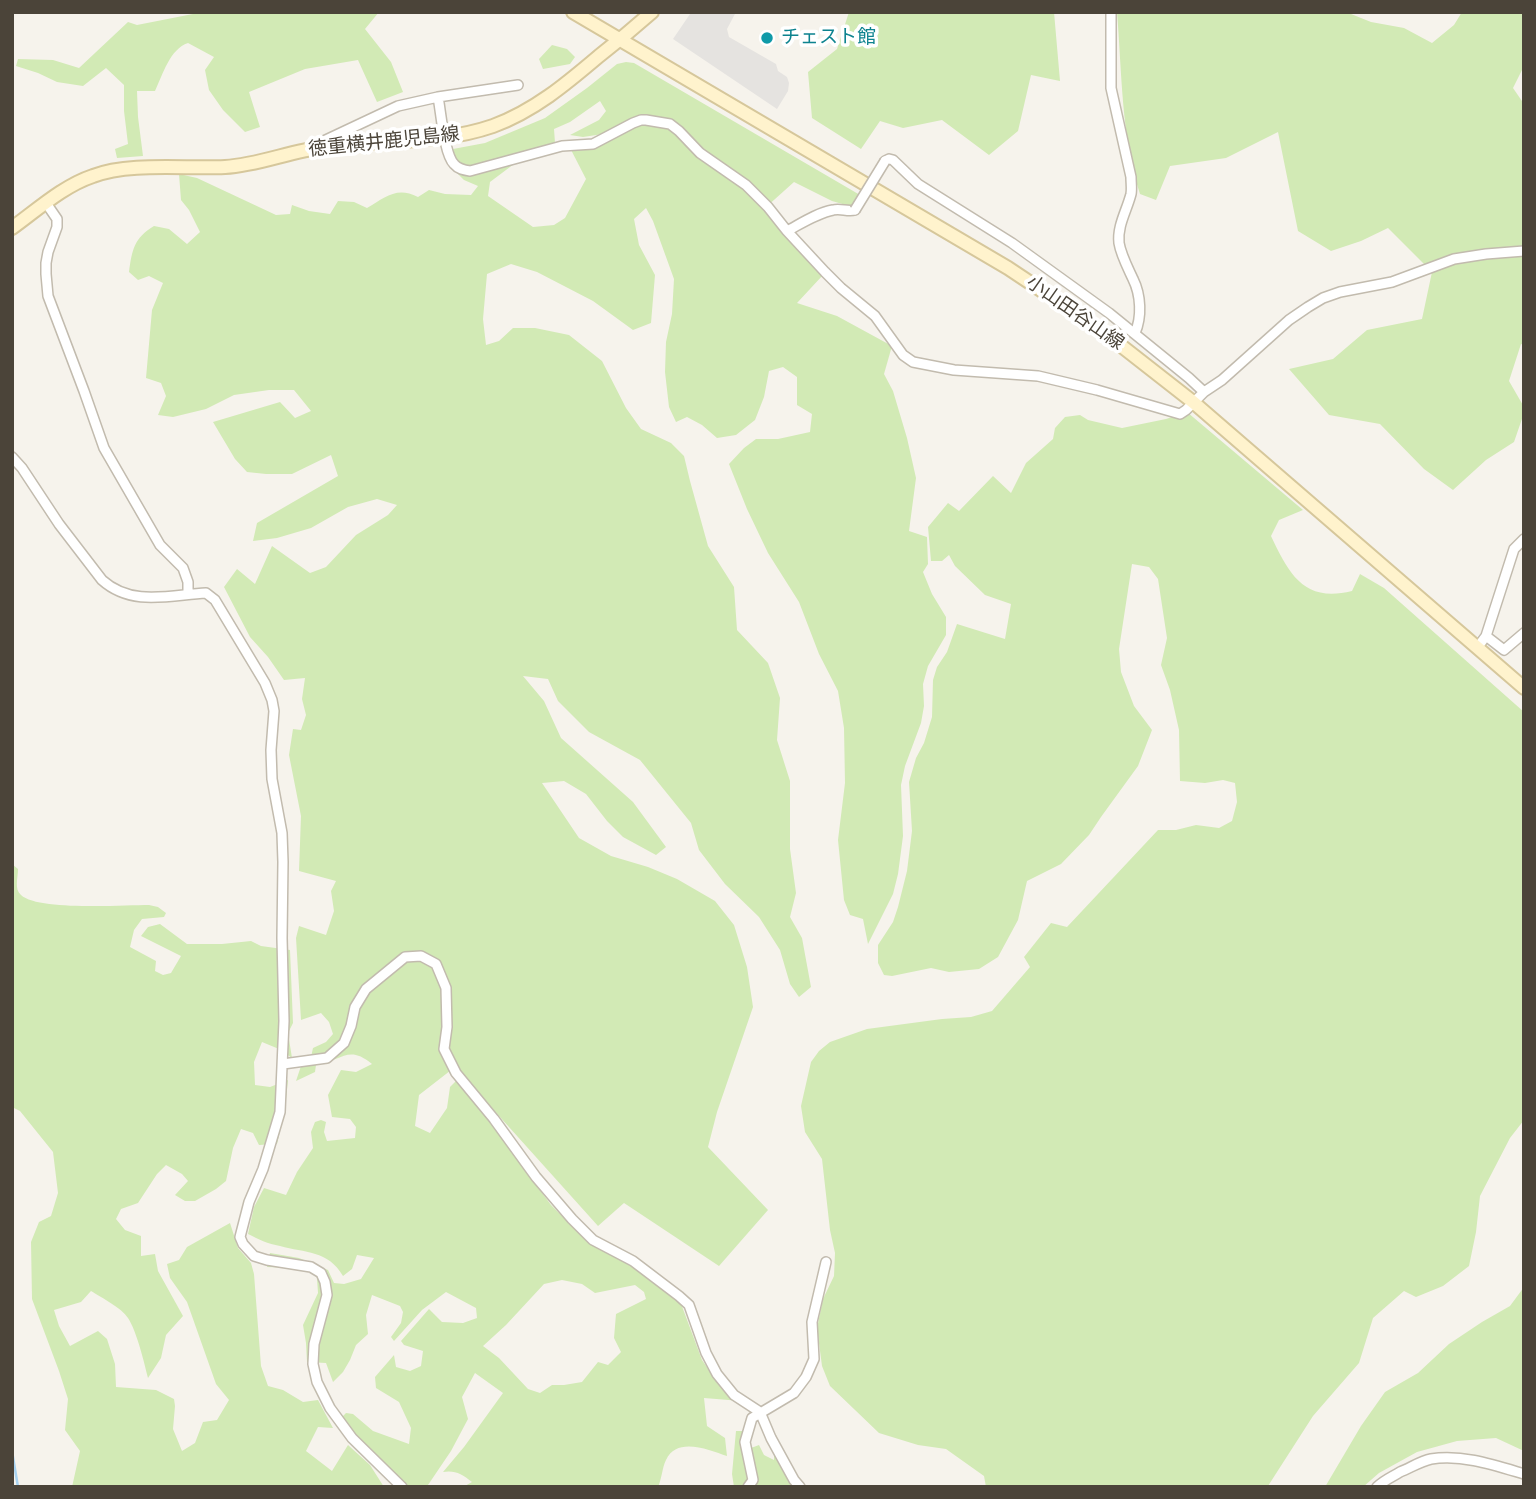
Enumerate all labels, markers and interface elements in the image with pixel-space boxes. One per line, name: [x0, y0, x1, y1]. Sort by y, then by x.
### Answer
place label: チェスト館: [781, 27, 876, 49]
marker: チェスト館: [759, 30, 775, 46]
street label: 徳重横井鹿児島線: [307, 123, 461, 161]
street label: 小山田谷山線: [1022, 271, 1128, 355]

